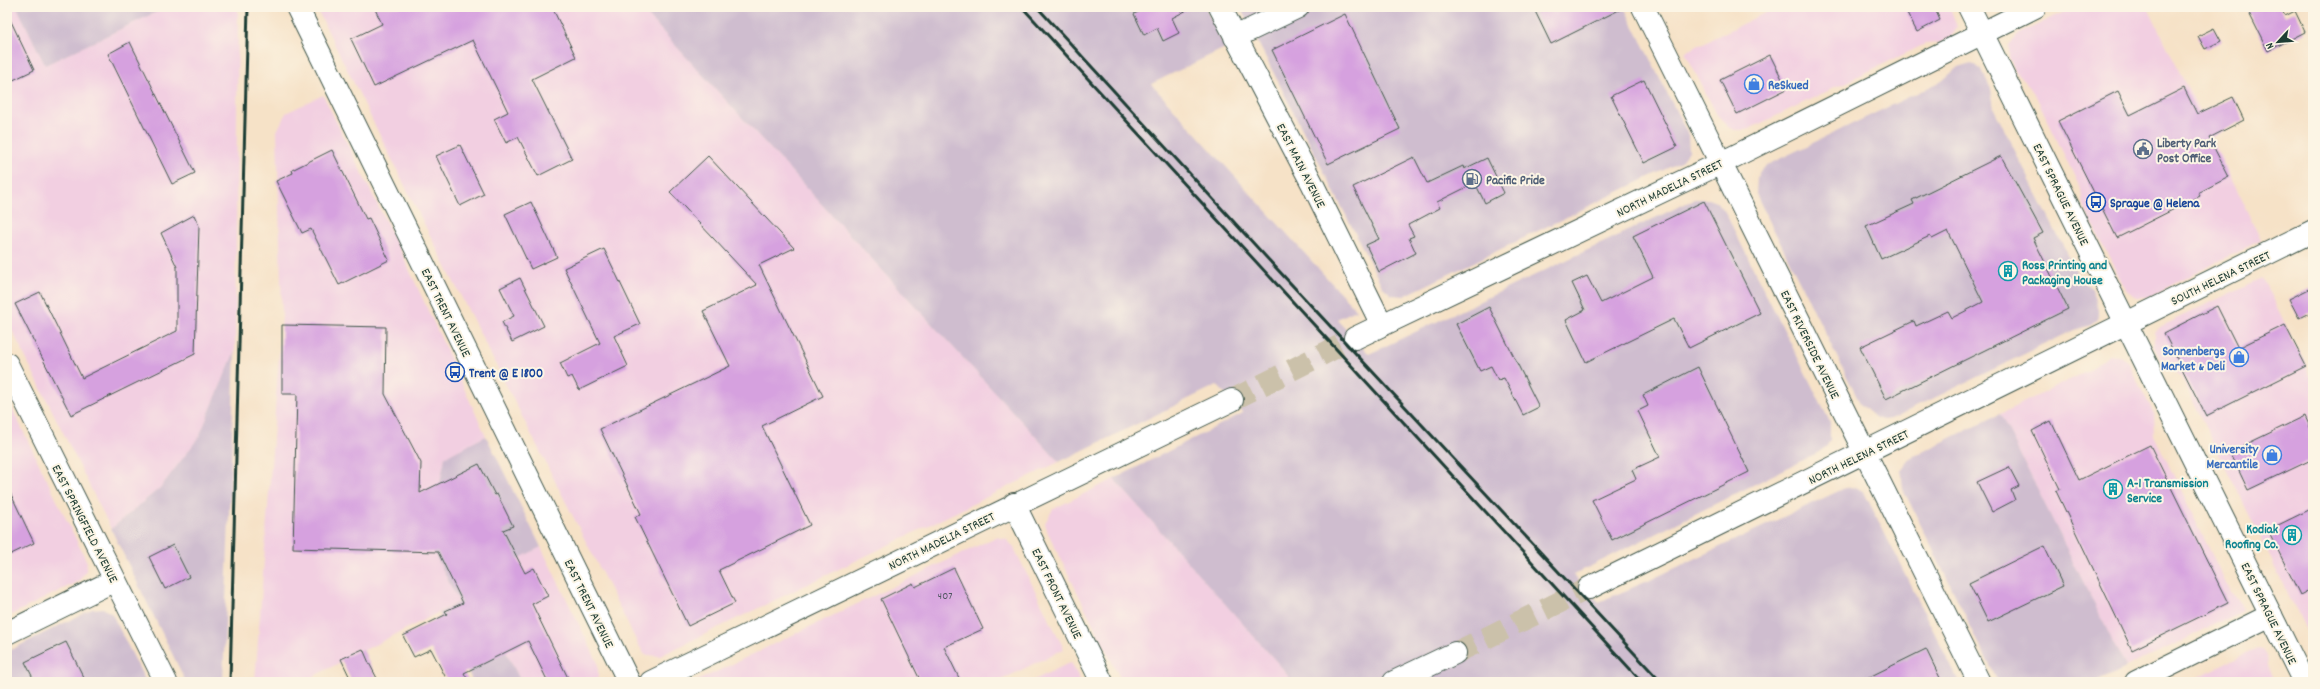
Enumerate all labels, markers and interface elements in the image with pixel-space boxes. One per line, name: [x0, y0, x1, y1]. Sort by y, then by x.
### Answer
north arrow: [2258, 22, 2298, 62]
text: N: [2262, 39, 2279, 51]
shop icon: ReSkued: [1743, 73, 1765, 95]
place label: ReSkued: [1768, 77, 1809, 96]
street label: EAST MAIN AVENUE: [1270, 120, 1329, 212]
place label: Liberty Park Post Office: [2157, 135, 2217, 169]
public building icon: Liberty Park Post Office: [2132, 138, 2154, 160]
street label: EAST SPRAGUE AVENUE: [2027, 141, 2093, 249]
street label: NORTH MADELIA STREET: [1614, 155, 1726, 223]
fuel station icon: Pacific Pride: [1461, 168, 1483, 190]
place label: Pacific Pride: [1486, 172, 1545, 191]
bus stop icon: Sprague @ Helena: [2085, 191, 2107, 213]
place label: Sprague @ Helena: [2110, 195, 2200, 214]
street label: SOUTH HELENA STREET: [2168, 247, 2274, 312]
place label: Ross Printing and Packaging House: [2022, 257, 2107, 291]
building icon: Ross Printing and Packaging House: [1997, 260, 2019, 282]
street label: EAST TRENT AVENUE: [415, 265, 475, 361]
street label: EAST RIVERSIDE AVENUE: [1774, 287, 1843, 403]
place label: Sonnenbergs Market & Deli: [2161, 343, 2226, 377]
shop icon: Sonnenbergs Market & Deli: [2228, 346, 2250, 368]
bus stop icon: Trent @ E 1800: [444, 361, 466, 383]
place label: Trent @ E 1800: [469, 365, 543, 384]
street label: NORTH HELENA STREET: [1806, 426, 1913, 491]
place label: University Mercantile: [2207, 441, 2259, 475]
shop icon: University Mercantile: [2261, 444, 2283, 466]
street label: EAST SPRINGFIELD AVENUE: [46, 462, 122, 587]
place label: A-1 Transmission Service: [2127, 475, 2208, 509]
building icon: A-1 Transmission Service: [2102, 478, 2124, 500]
street label: NORTH MADELIA STREET: [886, 508, 998, 576]
place label: Kodiak Roofing Co.: [2225, 521, 2279, 555]
building icon: Kodiak Roofing Co.: [2281, 524, 2303, 546]
street label: EAST FRONT AVENUE: [1026, 545, 1086, 643]
street label: EAST TRENT AVENUE: [558, 556, 618, 652]
street label: EAST SPRAGUE AVENUE: [2235, 560, 2301, 668]
house number: 407: [938, 589, 952, 605]

